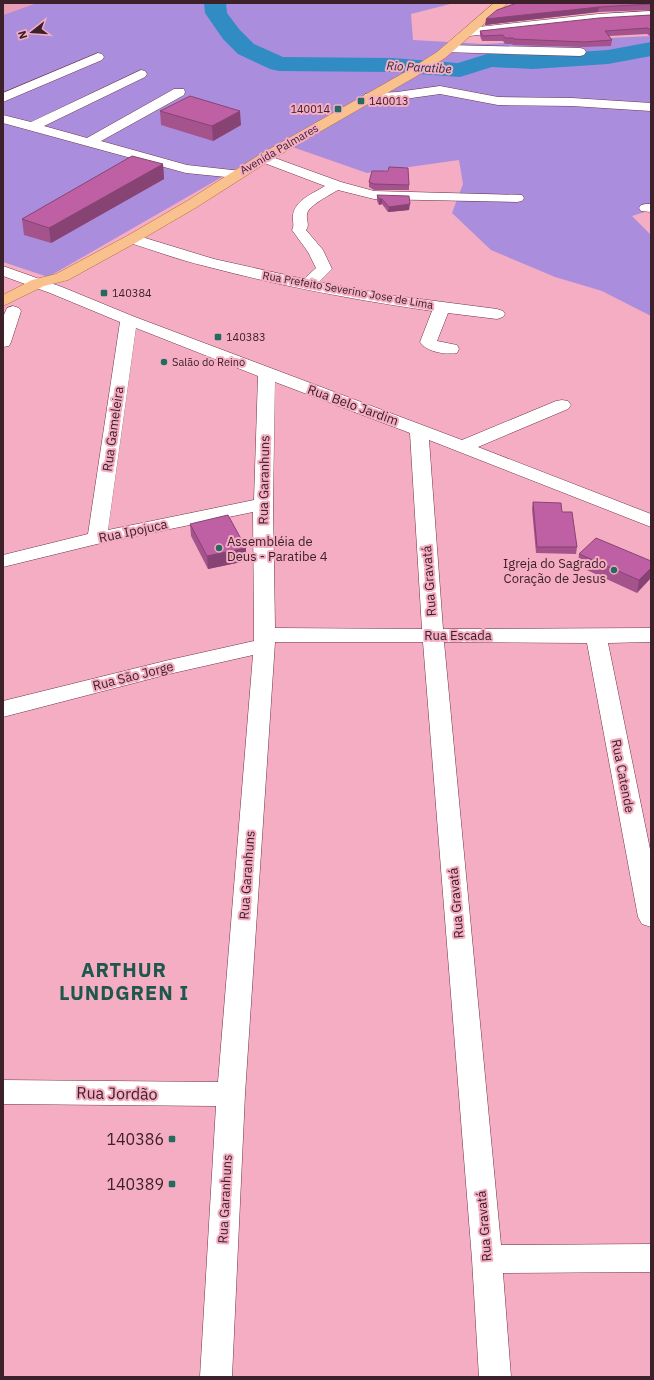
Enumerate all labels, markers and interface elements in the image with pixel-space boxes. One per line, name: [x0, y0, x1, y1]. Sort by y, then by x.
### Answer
north arrow: [12, 12, 52, 52]
text: N: [15, 29, 30, 41]
water label: Rio Paratibe: [386, 58, 452, 76]
place label: 140013: [369, 94, 409, 108]
marker: 140013: [356, 96, 366, 106]
place label: 140014: [290, 102, 330, 116]
marker: 140014: [333, 104, 343, 114]
street label: Avenida Palmares: [237, 121, 321, 177]
street label: Rua Prefeito Severino Jose de Lima: [261, 268, 435, 312]
place label: 140384: [112, 286, 152, 300]
marker: 140384: [99, 288, 109, 298]
place label: 140383: [226, 330, 266, 344]
marker: 140383: [213, 332, 223, 342]
place label: Salão do Reino: [172, 355, 245, 369]
marker: Salão do Reino: [159, 357, 169, 367]
street label: Rua Belo Jardim: [305, 381, 401, 429]
street label: Rua Gameleira: [99, 385, 127, 473]
street label: Rua Garanhuns: [255, 435, 273, 525]
street label: Rua Ipojuca: [97, 515, 169, 547]
place label: Assembléia de Deus - Paratibe 4: [227, 533, 328, 565]
marker: Assembléia de Deus - Paratibe 4: [214, 543, 224, 553]
street label: Rua Gravatá: [418, 545, 440, 617]
place label: Igreja do Sagrado Coração de Jesus: [503, 555, 606, 587]
marker: Igreja do Sagrado Coração de Jesus: [609, 565, 619, 575]
street label: Rua Escada: [424, 627, 492, 644]
street label: Rua São Jorge: [91, 658, 175, 694]
street label: Rua Catende: [608, 738, 638, 814]
street label: Rua Garanhuns: [235, 830, 259, 920]
street label: Rua Gravatá: [444, 867, 468, 939]
district label: ARTHUR LUNDGREN I: [59, 956, 189, 1006]
street label: Rua Jordão: [76, 1082, 158, 1104]
place label: 140386: [106, 1129, 164, 1149]
marker: 140386: [167, 1134, 177, 1144]
street label: Rua Garanhuns: [214, 1154, 236, 1244]
place label: 140389: [106, 1174, 164, 1194]
marker: 140389: [167, 1179, 177, 1189]
street label: Rua Gravatá: [472, 1190, 496, 1262]

